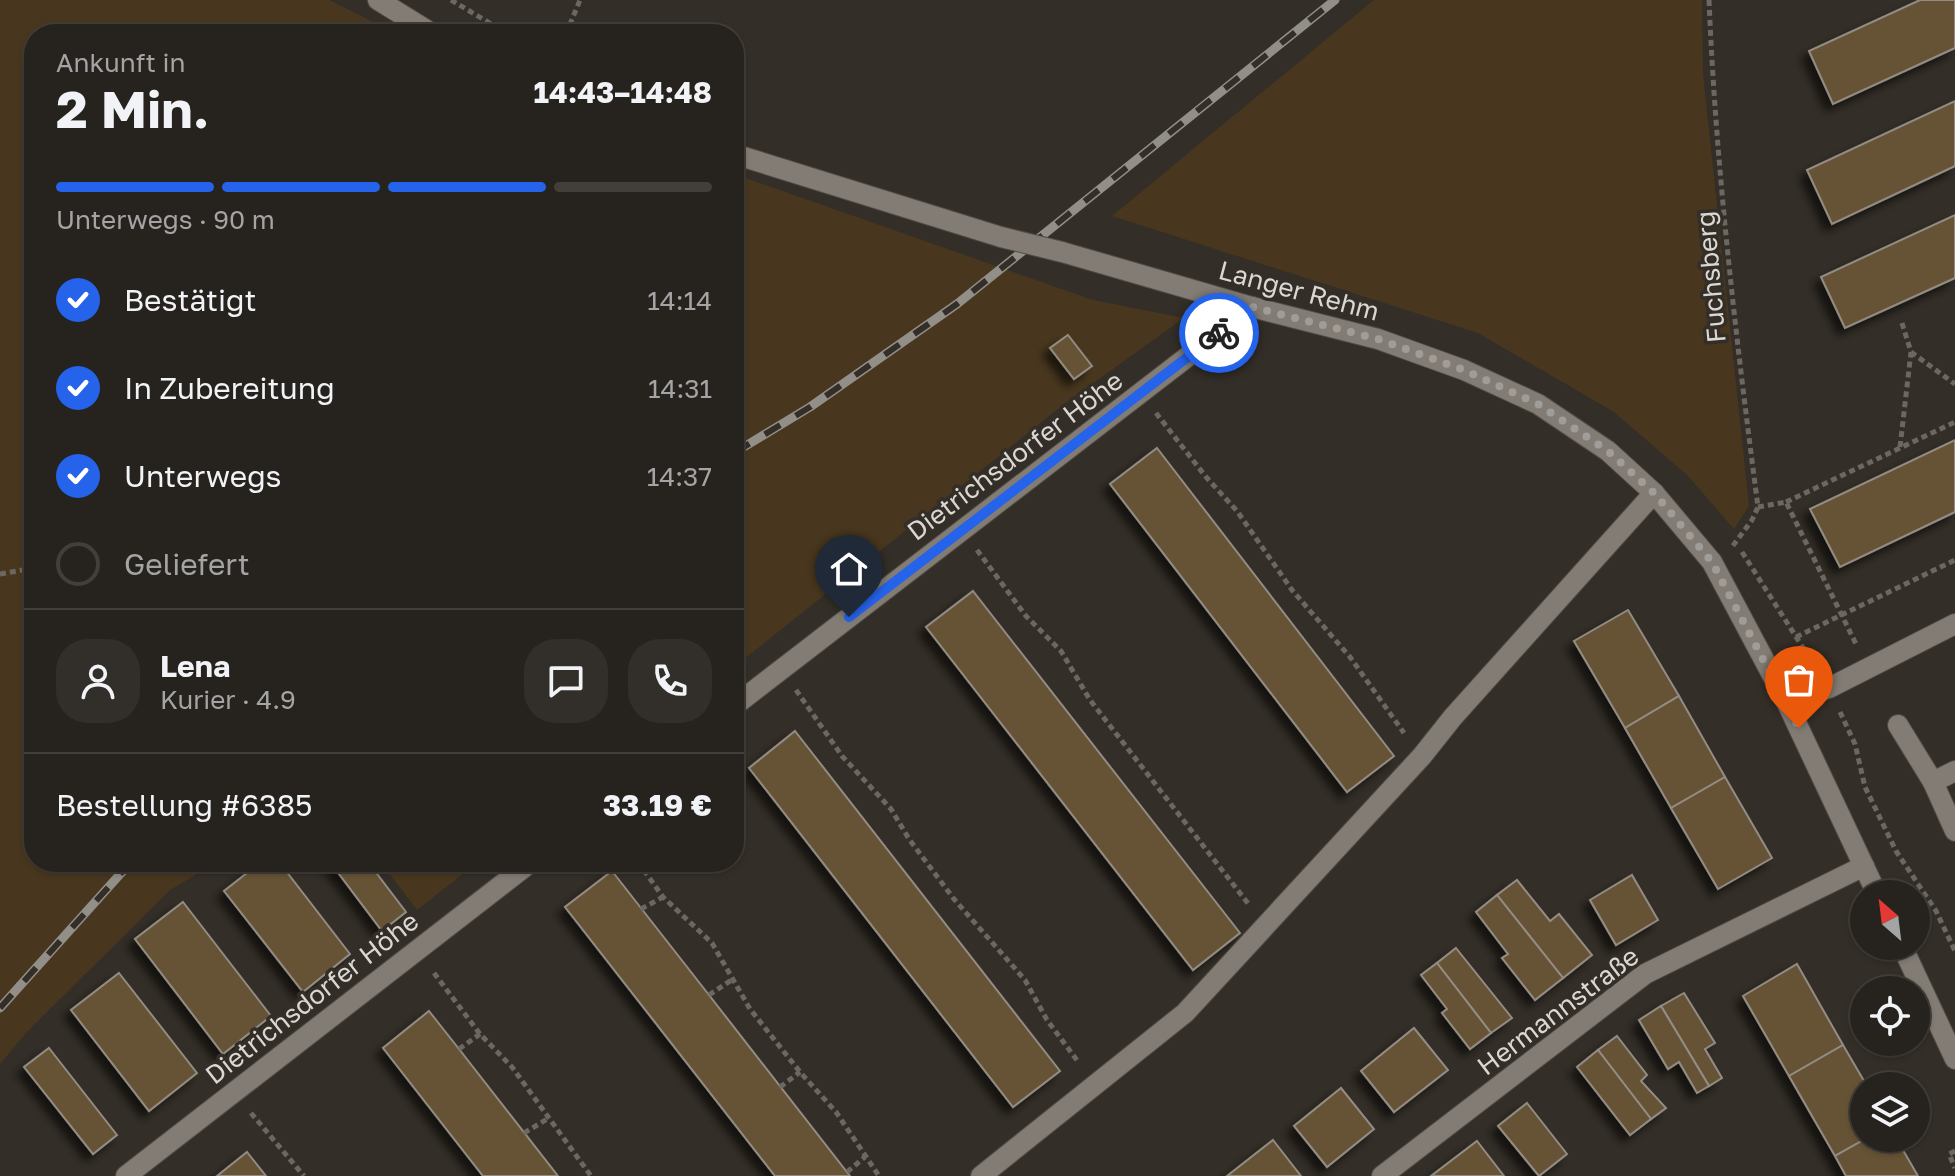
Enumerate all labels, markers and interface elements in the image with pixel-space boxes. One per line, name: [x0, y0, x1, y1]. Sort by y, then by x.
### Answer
text: Ankunft in: [56, 47, 185, 78]
text: 14:43–14:48: [534, 74, 712, 110]
text: 2 Min.: [56, 77, 209, 139]
text: Unterwegs · 90 m: [56, 204, 275, 235]
street label: Fuchsberg: [1689, 210, 1732, 344]
street label: Langer Rehm: [1215, 254, 1383, 327]
icon: check: [56, 278, 100, 322]
text: Bestätigt: [124, 282, 257, 318]
text: 14:14: [647, 285, 712, 316]
courier: [1179, 293, 1259, 373]
icon: bike: [1197, 311, 1241, 355]
street label: Dietrichsdorfer Höhe: [901, 365, 1128, 547]
icon: check: [56, 366, 100, 410]
text: In Zubereitung: [124, 370, 335, 406]
text: 14:31: [648, 373, 712, 404]
icon: check: [56, 454, 100, 498]
text: Unterwegs: [124, 458, 282, 494]
text: 14:37: [647, 461, 712, 492]
pin: [815, 535, 883, 617]
text: Geliefert: [124, 546, 250, 582]
icon: home: [827, 547, 871, 591]
button: person: [56, 639, 140, 723]
button: chat: [524, 639, 608, 723]
button: phone: [628, 639, 712, 723]
pin: [1765, 646, 1833, 728]
text: Lena: [160, 648, 230, 684]
icon: bag: [1777, 658, 1821, 702]
text: Kurier · 4.9: [160, 684, 296, 715]
text: Bestellung #6385: [56, 787, 312, 823]
text: 33.19 €: [603, 787, 712, 823]
north arrow: [1850, 880, 1930, 960]
map controls: [1850, 880, 1930, 1152]
street label: Dietrichsdorfer Höhe: [199, 905, 424, 1090]
street label: Hermannstraße: [1471, 940, 1644, 1081]
button: locate: [1850, 976, 1930, 1056]
button: layers: [1850, 1072, 1930, 1152]

